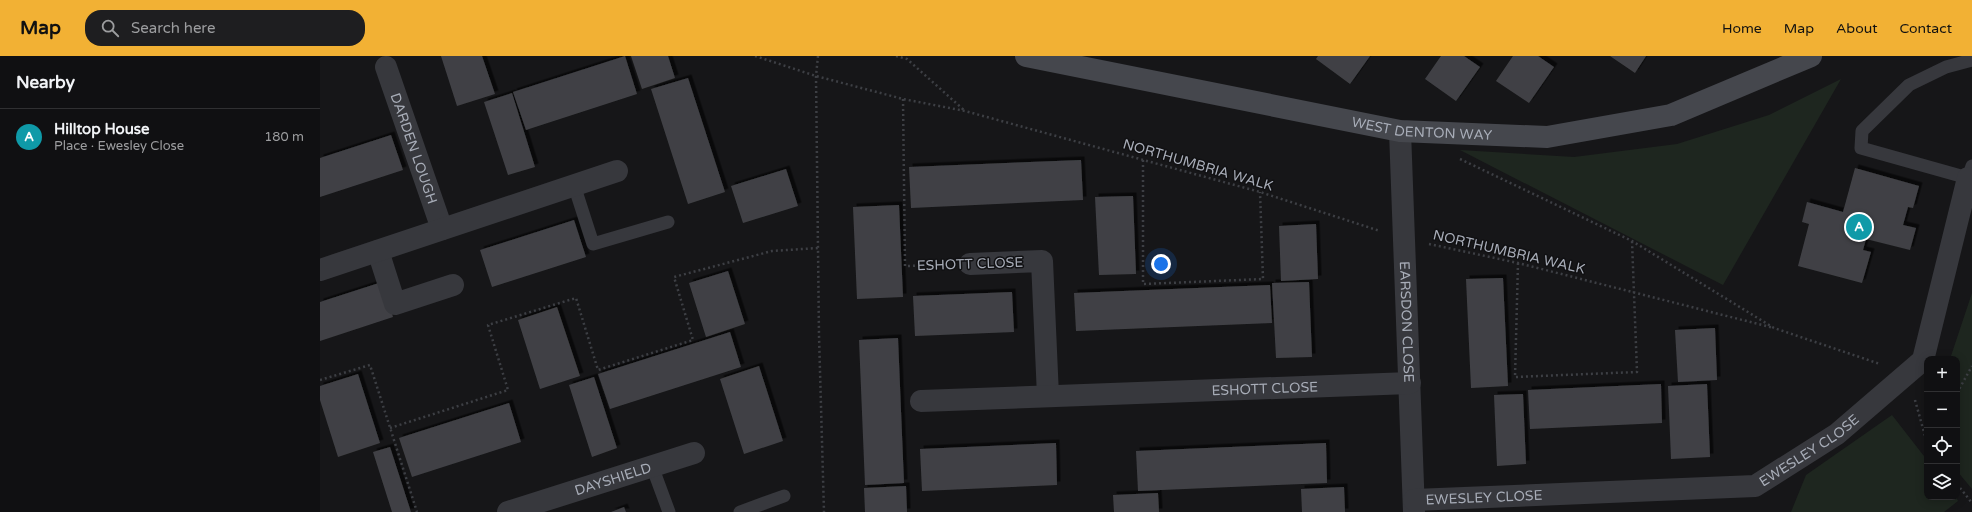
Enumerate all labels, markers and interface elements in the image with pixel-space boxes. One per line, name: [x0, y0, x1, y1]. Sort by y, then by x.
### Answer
search box: [85, 10, 365, 46]
text: Map: [20, 17, 61, 39]
icon: search: [99, 17, 121, 39]
text: Search here: [131, 19, 215, 37]
text: Home: [1722, 20, 1762, 37]
text: Map: [1784, 20, 1814, 37]
text: About: [1836, 20, 1878, 37]
text: Contact: [1900, 20, 1952, 37]
text: Nearby: [16, 72, 75, 93]
street label: DARDEN LOUGH: [387, 91, 441, 206]
street label: WEST DENTON WAY: [1350, 113, 1493, 143]
text: Hilltop House: [54, 120, 150, 138]
text: A: [24, 129, 34, 145]
text: 180 m: [264, 129, 304, 145]
street label: NORTHUMBRIA WALK: [1121, 135, 1275, 195]
text: Place · Ewesley Close: [54, 138, 184, 154]
pin: A: [1846, 212, 1872, 242]
street label: NORTHUMBRIA WALK: [1431, 226, 1587, 278]
street label: ESHOTT CLOSE: [916, 254, 1024, 274]
your location: [1151, 254, 1171, 274]
street label: EARSDON CLOSE: [1396, 261, 1418, 383]
map controls: [1924, 356, 1960, 500]
button: +: [1924, 356, 1960, 392]
street label: ESHOTT CLOSE: [1211, 378, 1318, 399]
button: −: [1924, 392, 1960, 428]
street label: EWESLEY CLOSE: [1756, 410, 1862, 490]
button: locate: [1924, 428, 1960, 464]
street label: DAYSHIELD: [572, 459, 653, 499]
button: layers: [1924, 464, 1960, 500]
street label: EWESLEY CLOSE: [1425, 486, 1543, 508]

